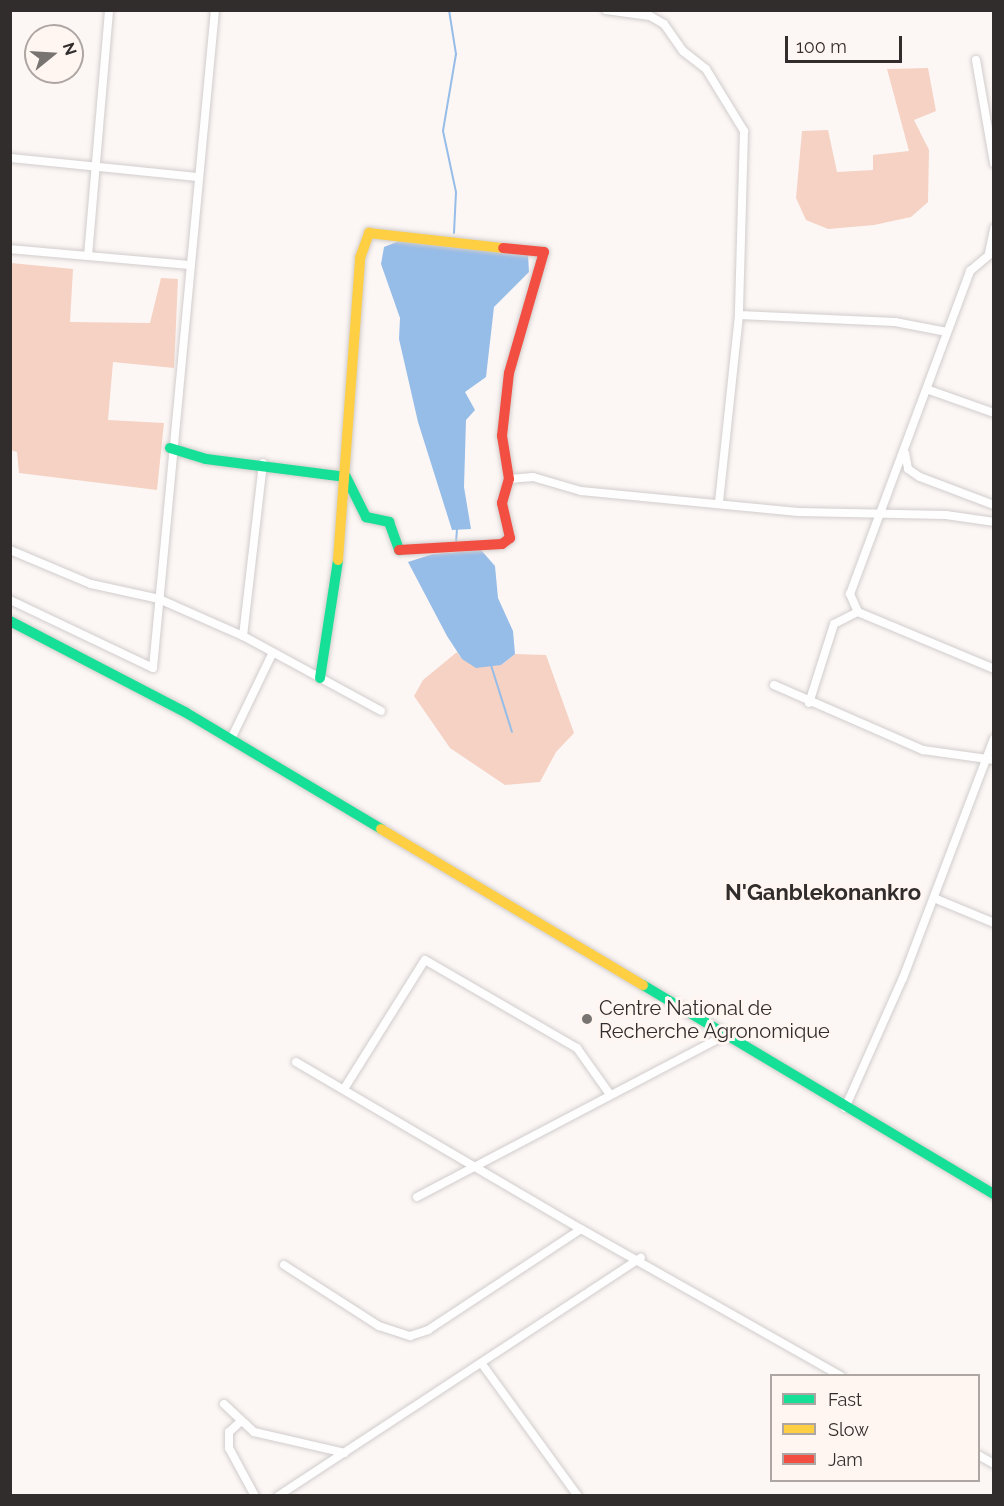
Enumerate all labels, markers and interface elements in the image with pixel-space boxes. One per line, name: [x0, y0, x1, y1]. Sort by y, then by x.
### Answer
north arrow: [24, 24, 84, 84]
scale bar: [788, 24, 905, 62]
text: 100 m: [796, 36, 847, 57]
text: N: [59, 40, 81, 58]
district label: N'Ganblekonankro: [725, 880, 921, 906]
place label: Centre National de Recherche Agronomique: [599, 996, 830, 1043]
marker: Centre National de Recherche Agronomique: [580, 1012, 594, 1026]
legend: [770, 1374, 980, 1482]
text: Fast: [828, 1389, 862, 1410]
text: Slow: [828, 1419, 869, 1440]
text: Jam: [828, 1449, 863, 1470]

